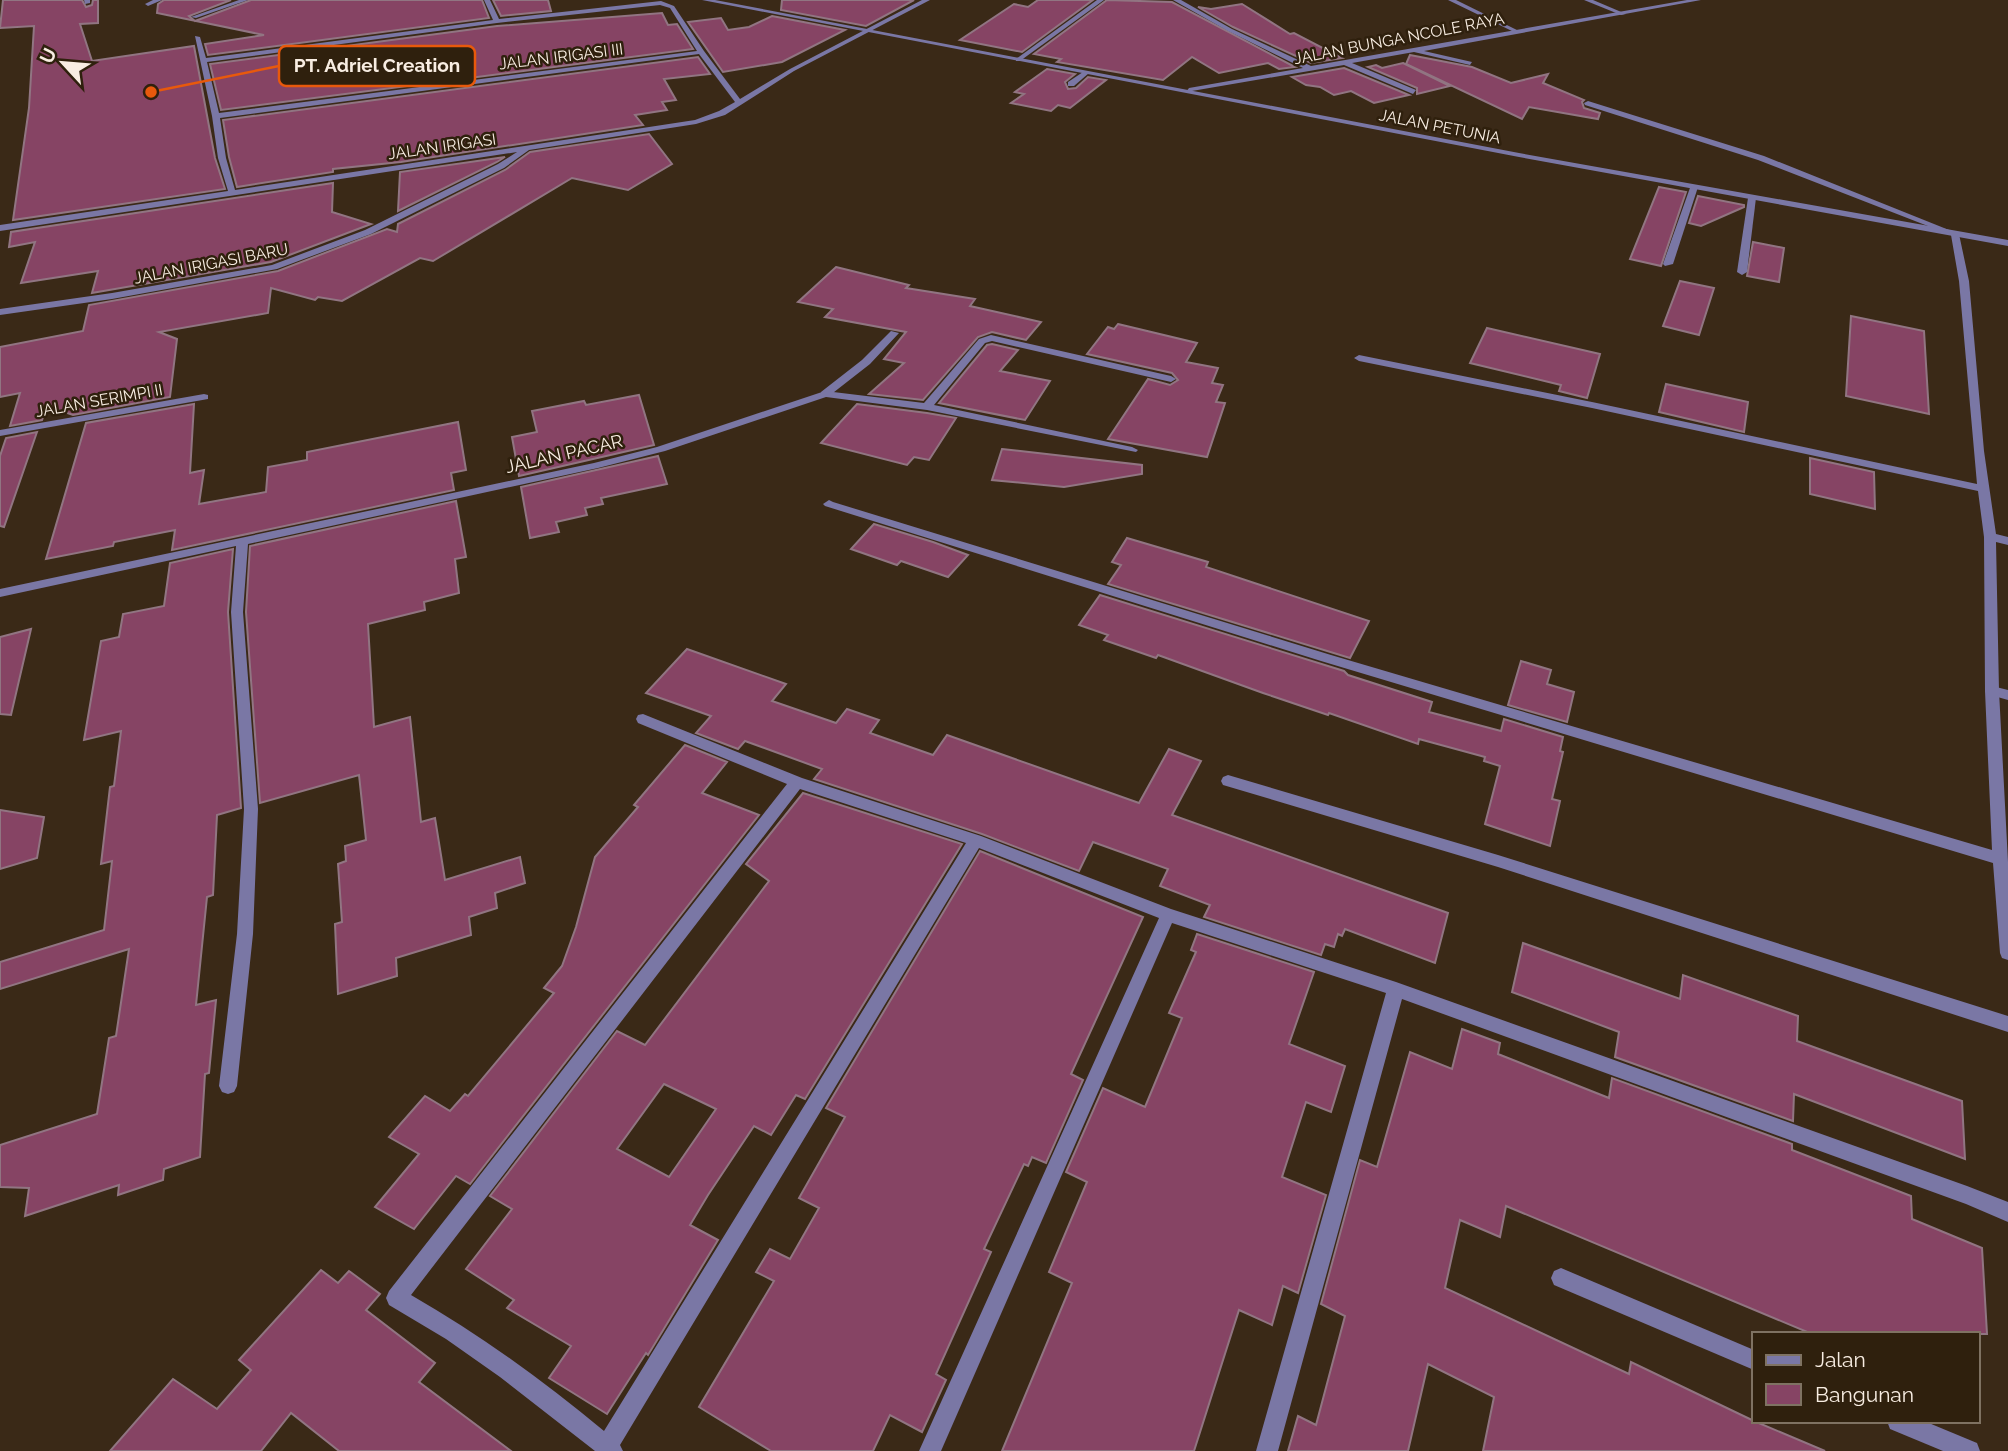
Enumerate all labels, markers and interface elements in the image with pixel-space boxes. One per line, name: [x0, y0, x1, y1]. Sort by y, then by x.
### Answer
street label: JALAN BUNGA NCOLE RAYA: [1292, 9, 1506, 68]
north arrow: [28, 28, 98, 98]
street label: JALAN IRIGASI III: [498, 39, 624, 74]
text: U: [35, 44, 61, 67]
callout: PT. Adriel Creation: [279, 46, 475, 86]
text: PT. Adriel Creation: [294, 54, 460, 76]
street label: JALAN PETUNIA: [1377, 105, 1503, 148]
street label: JALAN IRIGASI: [387, 130, 497, 163]
street label: JALAN IRIGASI BARU: [132, 239, 290, 288]
street label: JALAN SERIMPI II: [34, 380, 164, 421]
street label: JALAN PACAR: [503, 430, 625, 477]
legend: [1752, 1332, 1980, 1423]
text: Jalan: [1815, 1347, 1866, 1372]
text: Bangunan: [1815, 1382, 1914, 1407]

